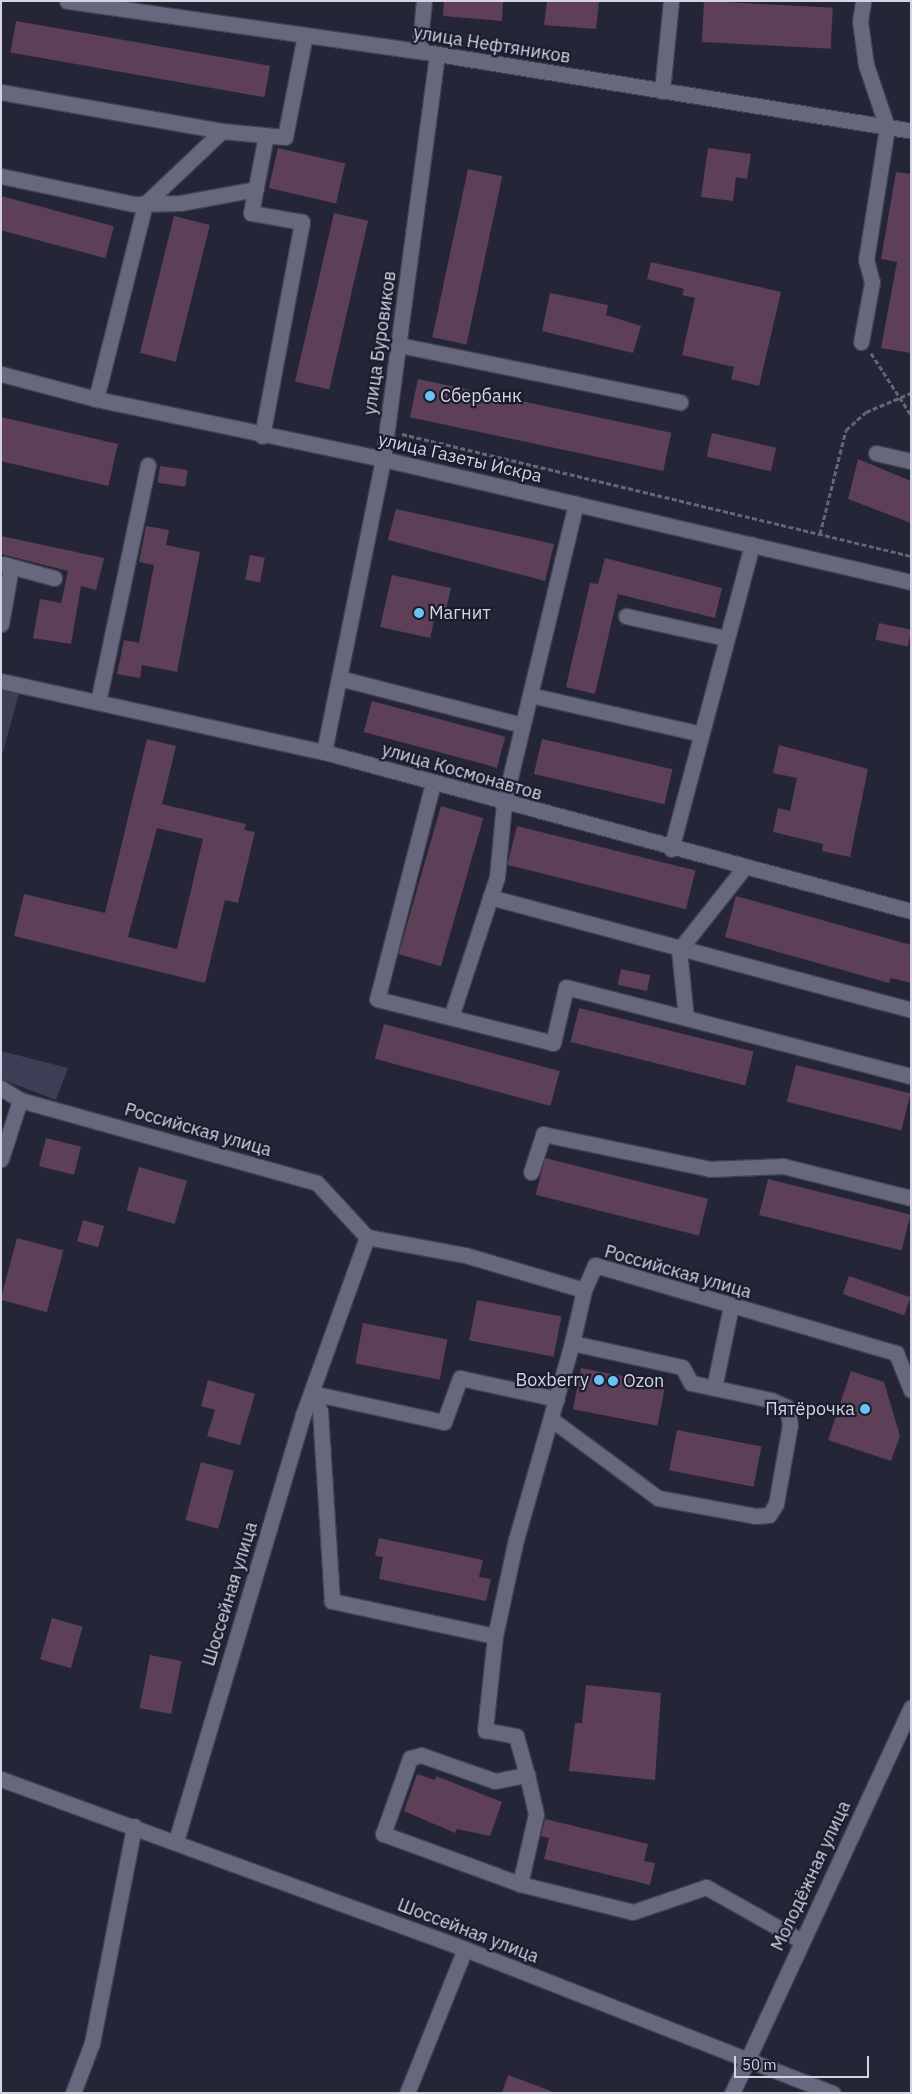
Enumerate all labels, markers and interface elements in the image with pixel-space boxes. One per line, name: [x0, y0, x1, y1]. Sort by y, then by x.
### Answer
street label: улица Нефтяников: [412, 22, 572, 68]
street label: улица Буровиков: [359, 270, 401, 416]
place label: Сбербанк: [440, 385, 522, 407]
marker: Сбербанк: [424, 390, 436, 402]
street label: улица Газеты Искра: [376, 429, 544, 487]
place label: Магнит: [429, 602, 491, 624]
marker: Магнит: [413, 607, 425, 619]
street label: улица Космонавтов: [379, 739, 545, 805]
street label: Российская улица: [122, 1099, 274, 1161]
street label: Российская улица: [602, 1241, 754, 1303]
place label: Boxberry: [516, 1369, 589, 1391]
place label: Ozon: [623, 1370, 664, 1392]
marker: Boxberry: [593, 1374, 605, 1386]
marker: Ozon: [607, 1375, 619, 1387]
place label: Пятёрочка: [765, 1398, 855, 1420]
marker: Пятёрочка: [859, 1403, 871, 1415]
street label: Шоссейная улица: [198, 1519, 262, 1669]
street label: Молодёжная улица: [767, 1798, 855, 1954]
street label: Шоссейная улица: [394, 1894, 542, 1968]
scale bar: [737, 2046, 872, 2078]
text: 50 m: [742, 2055, 777, 2074]

